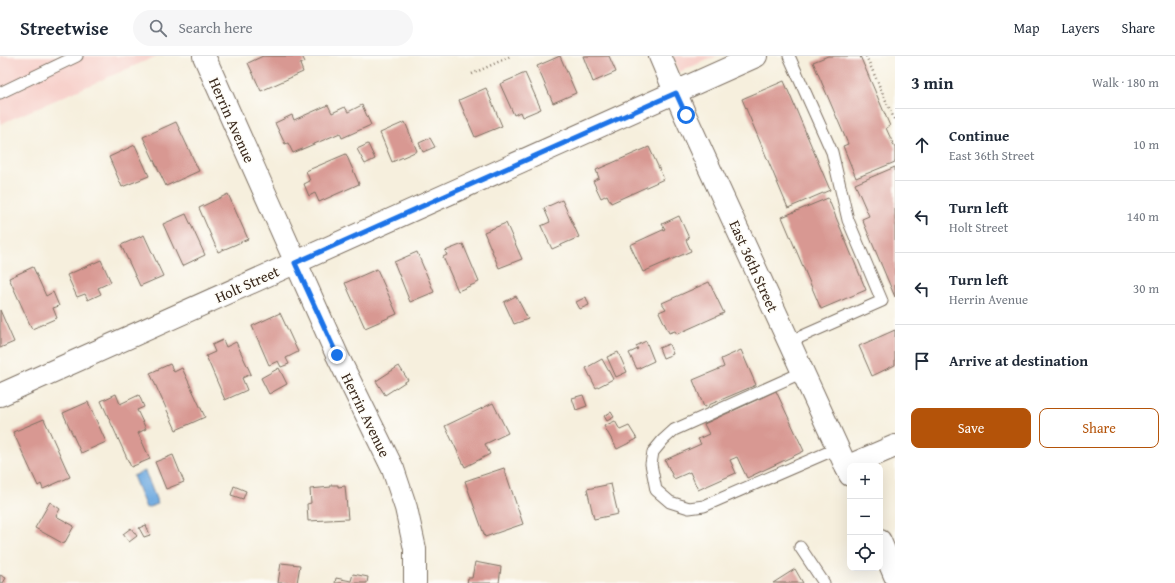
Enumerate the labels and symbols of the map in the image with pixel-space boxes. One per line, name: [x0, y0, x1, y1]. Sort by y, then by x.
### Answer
street label: Herrin Avenue: [204, 74, 260, 166]
route start: [677, 106, 695, 124]
street label: East 36th Street: [724, 217, 784, 316]
street label: Holt Street: [211, 260, 283, 307]
route end: [328, 346, 346, 364]
street label: Herrin Avenue: [337, 369, 395, 461]

